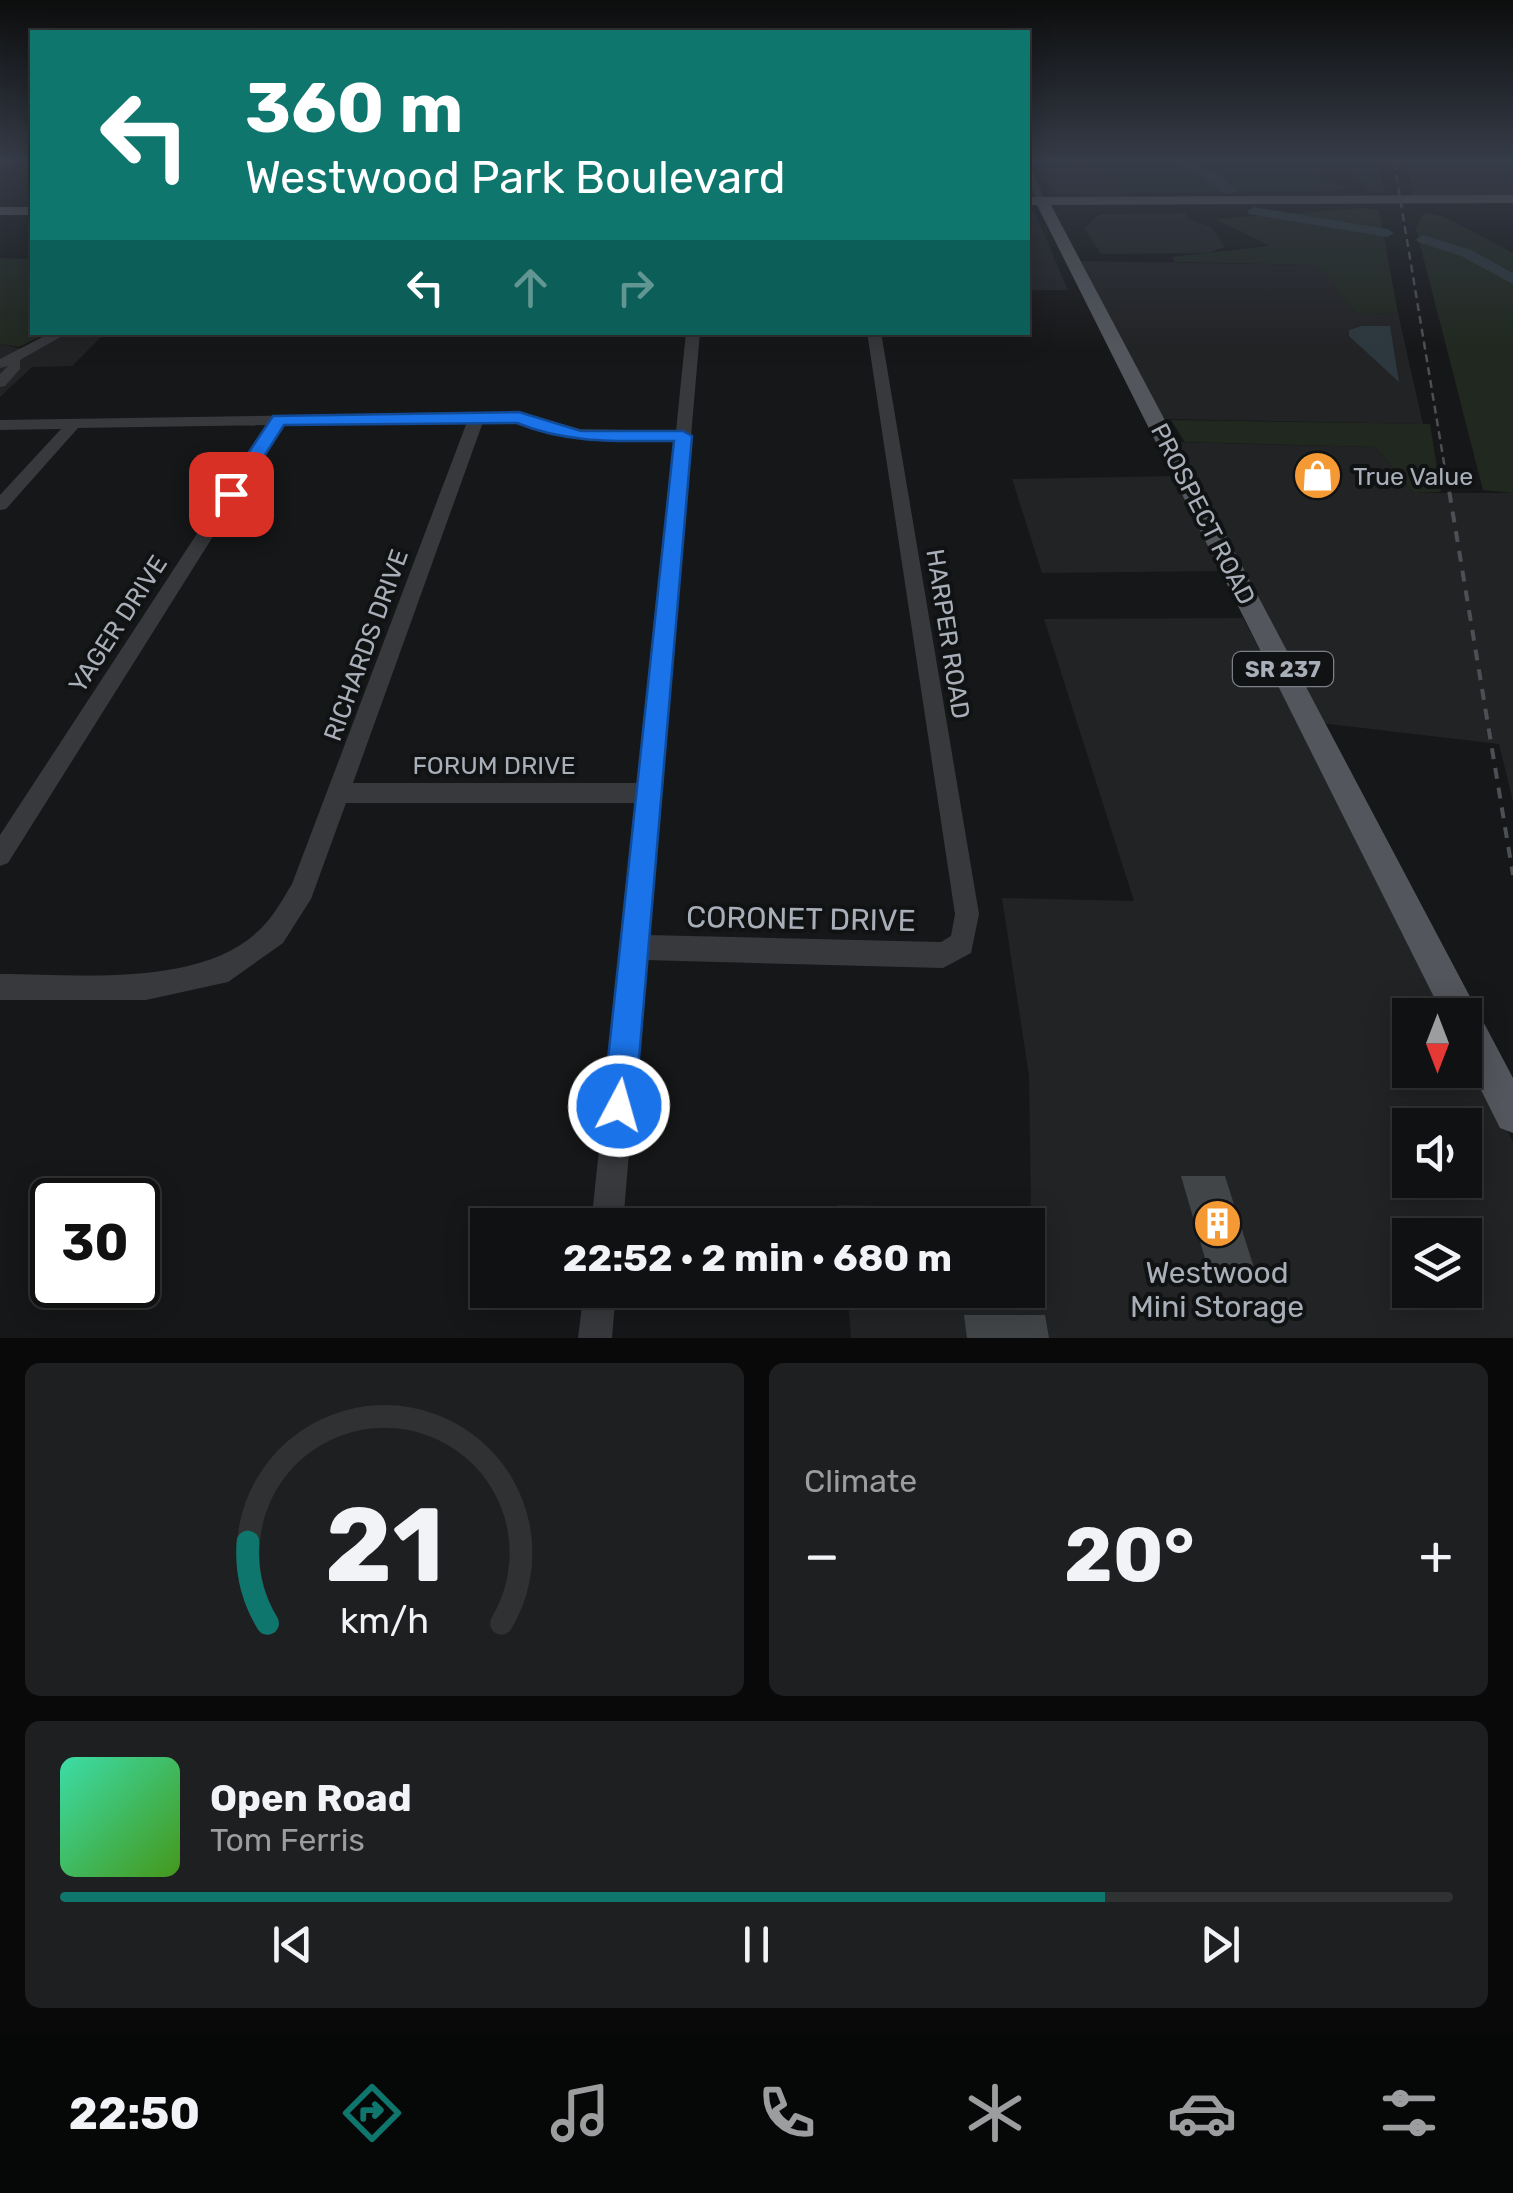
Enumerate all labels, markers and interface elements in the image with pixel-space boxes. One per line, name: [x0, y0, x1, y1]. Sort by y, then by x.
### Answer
text: 360 m: [245, 67, 463, 150]
icon: left: [80, 70, 210, 200]
text: Westwood Park Boulevard: [245, 151, 786, 204]
icon: left: [398, 260, 453, 315]
icon: ahead: [503, 260, 558, 315]
icon: right: [608, 260, 663, 315]
street label: PROSPECT ROAD: [1145, 419, 1261, 609]
shop icon: True Value: [1292, 450, 1344, 502]
pin: [189, 452, 274, 537]
place label: True Value: [1353, 462, 1473, 491]
icon: arrive: [204, 467, 259, 522]
street label: RICHARDS DRIVE: [318, 545, 414, 745]
street label: HARPER ROAD: [920, 547, 976, 721]
street label: YAGER DRIVE: [63, 550, 173, 698]
road number: SR 237: [1233, 652, 1333, 686]
street label: FORUM DRIVE: [412, 751, 576, 780]
street label: CORONET DRIVE: [686, 899, 916, 939]
north arrow: [1392, 998, 1482, 1088]
map controls: [1392, 998, 1482, 1308]
position arrow: [567, 1054, 671, 1158]
button: sound: [1392, 1108, 1482, 1198]
speed limit sign: 30: [30, 1178, 160, 1308]
building icon: Westwood Mini Storage: [1191, 1198, 1243, 1250]
button: layers: [1392, 1218, 1482, 1308]
text: 22:52 · 2 min · 680 m: [563, 1235, 952, 1281]
place label: Westwood Mini Storage: [1130, 1255, 1304, 1325]
text: Climate: [804, 1462, 917, 1500]
text: 21: [325, 1484, 444, 1607]
text: 20°: [1064, 1511, 1195, 1600]
text: −: [804, 1523, 840, 1588]
text: +: [1419, 1523, 1453, 1588]
text: km/h: [340, 1600, 429, 1642]
text: Open Road: [210, 1775, 412, 1821]
text: Tom Ferris: [210, 1821, 365, 1859]
icon: previous: [265, 1917, 320, 1972]
icon: pause: [729, 1917, 784, 1972]
icon: next: [1193, 1917, 1248, 1972]
icon: directions: [337, 2078, 407, 2148]
icon: music: [545, 2078, 615, 2148]
icon: phone: [752, 2078, 822, 2148]
icon: climate: [960, 2078, 1030, 2148]
icon: car: [1167, 2078, 1237, 2148]
icon: filters: [1374, 2078, 1444, 2148]
text: 22:50: [69, 2087, 200, 2140]

